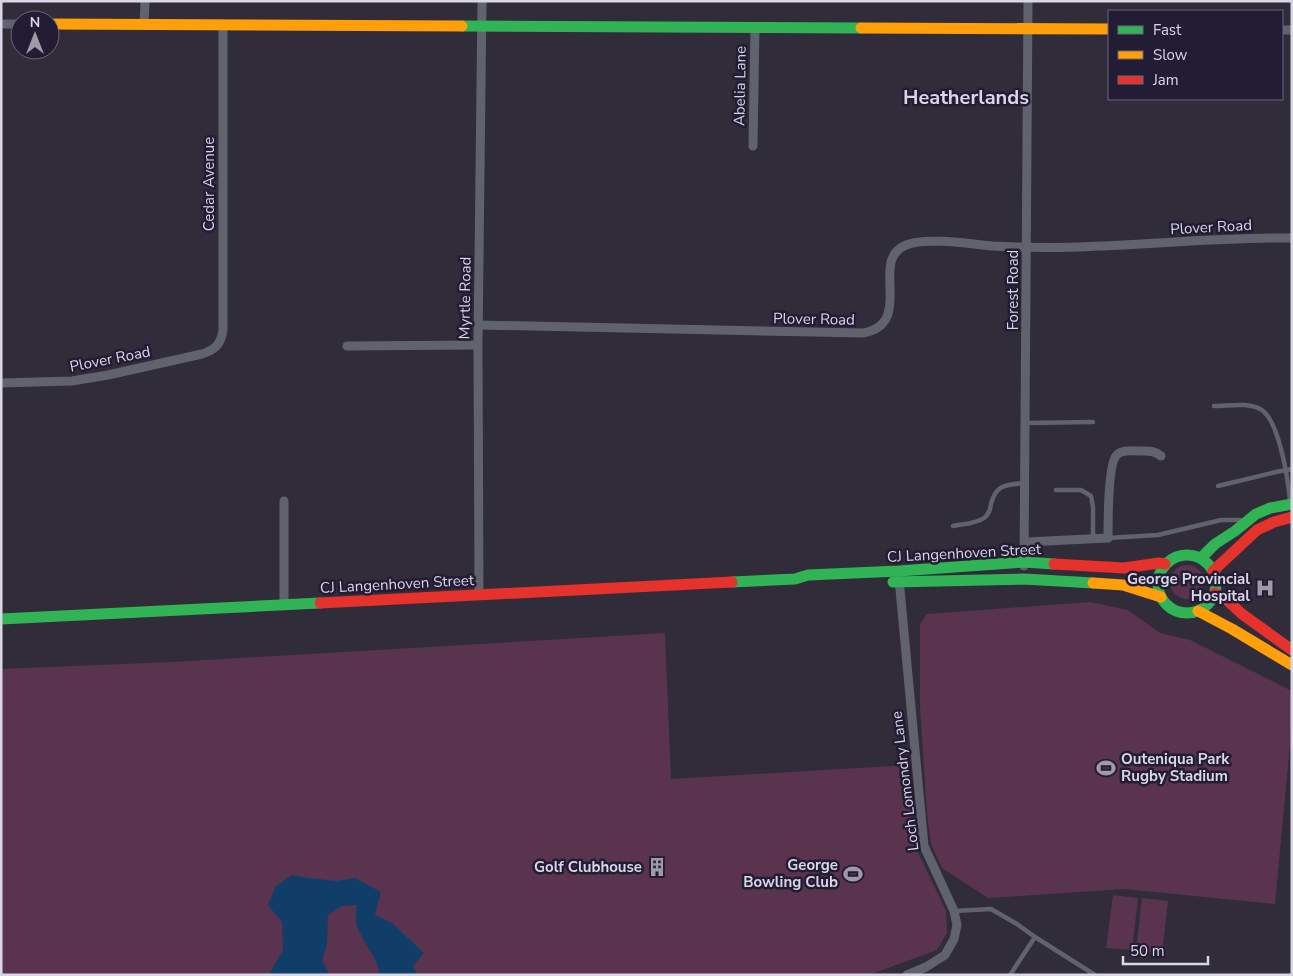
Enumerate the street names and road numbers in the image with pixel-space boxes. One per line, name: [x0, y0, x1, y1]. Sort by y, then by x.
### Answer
street label: Abelia Lane: [729, 46, 751, 126]
street label: Cedar Avenue: [199, 137, 219, 231]
street label: Plover Road: [1170, 215, 1252, 239]
street label: Forest Road: [1003, 250, 1023, 330]
street label: Myrtle Road: [454, 257, 476, 339]
street label: Plover Road: [773, 308, 855, 330]
street label: Plover Road: [68, 341, 152, 377]
street label: CJ Langenhoven Street: [886, 539, 1042, 567]
street label: CJ Langenhoven Street: [319, 570, 475, 598]
street label: Loch Lomondry Lane: [887, 710, 923, 852]

